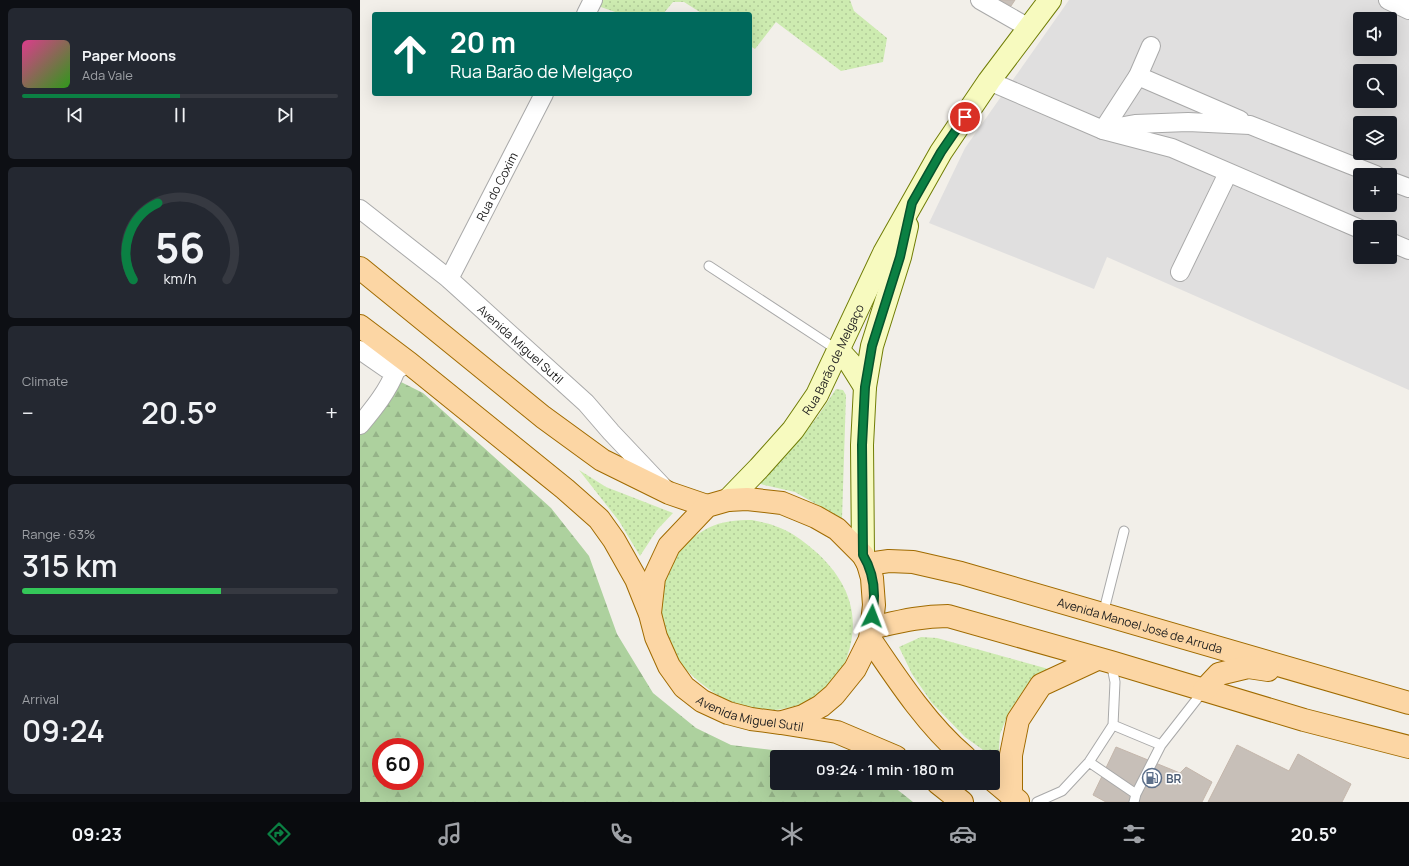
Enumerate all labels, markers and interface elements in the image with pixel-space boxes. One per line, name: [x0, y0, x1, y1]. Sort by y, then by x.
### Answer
map controls: [1353, 12, 1397, 264]
button: sound: [1353, 12, 1397, 56]
text: 20 m: [450, 23, 516, 61]
icon: ahead: [384, 28, 436, 80]
text: Paper Moons: [82, 45, 176, 66]
text: Rua Barão de Melgaço: [450, 59, 633, 83]
button: search: [1353, 64, 1397, 108]
text: Ada Vale: [82, 66, 133, 84]
pin: [948, 100, 982, 134]
icon: previous: [64, 104, 86, 126]
icon: pause: [169, 104, 191, 126]
icon: next: [274, 104, 296, 126]
icon: arrive: [954, 106, 976, 128]
button: layers: [1353, 116, 1397, 160]
street label: Rua do Coxim: [472, 149, 521, 224]
button: +: [1353, 168, 1397, 212]
text: 56: [155, 219, 205, 275]
button: −: [1353, 220, 1397, 264]
text: km/h: [163, 269, 197, 288]
street label: Avenida Miguel Sutil: [474, 301, 567, 387]
street label: Rua Barão de Melgaço: [798, 301, 867, 418]
text: Climate: [22, 372, 68, 390]
text: 20.5°: [141, 392, 218, 433]
text: −: [22, 398, 34, 428]
text: +: [325, 398, 338, 428]
text: Range · 63%: [22, 525, 96, 543]
text: 315 km: [22, 545, 118, 586]
street label: Avenida Manoel José de Arruda: [1056, 593, 1225, 657]
position arrow: [851, 595, 893, 637]
text: Arrival: [22, 690, 59, 708]
street label: Avenida Miguel Sutil: [693, 691, 805, 735]
text: 09:24: [22, 710, 105, 751]
speed limit sign: 60: [372, 738, 424, 790]
text: 09:24 · 1 min · 180 m: [816, 759, 954, 780]
fuel station icon: BR: [1141, 767, 1163, 789]
place label: BR: [1166, 770, 1182, 787]
icon: directions: [265, 820, 293, 848]
icon: music: [436, 820, 464, 848]
icon: phone: [607, 820, 635, 848]
icon: climate: [778, 820, 806, 848]
icon: car: [949, 820, 977, 848]
icon: filters: [1120, 820, 1148, 848]
text: 09:23: [71, 822, 122, 846]
text: 20.5°: [1291, 822, 1337, 846]

